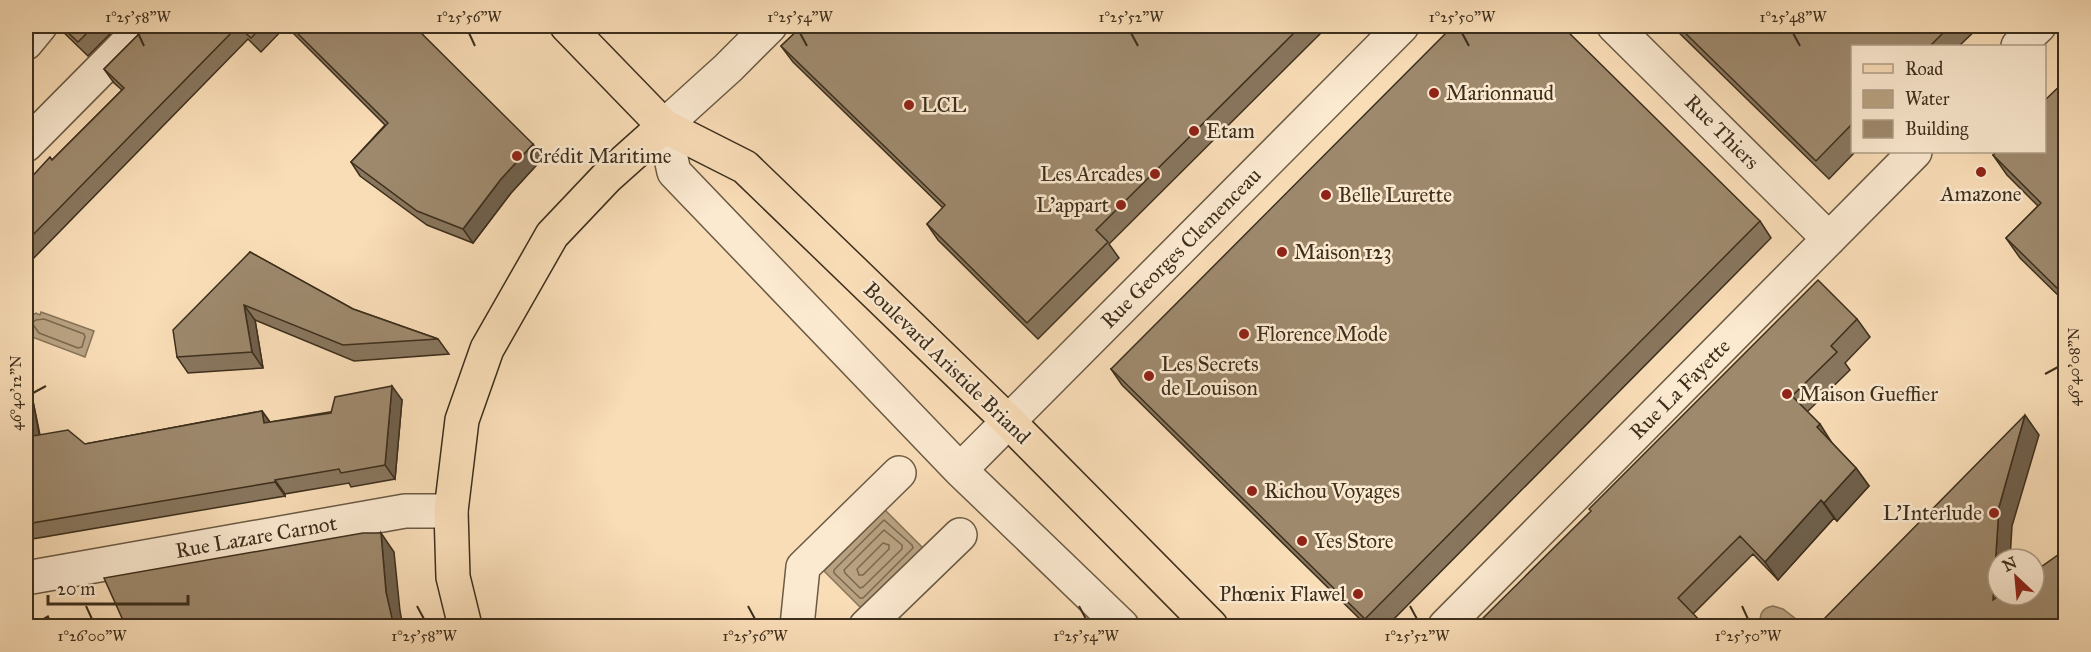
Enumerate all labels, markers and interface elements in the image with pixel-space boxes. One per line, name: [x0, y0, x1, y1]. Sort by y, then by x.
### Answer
text: 1°25'58"W: [105, 8, 172, 26]
text: 1°25'56"W: [436, 8, 502, 26]
text: 1°25'54"W: [767, 8, 834, 26]
text: 1°25'52"W: [1099, 8, 1164, 26]
text: 1°25'50"W: [1429, 8, 1496, 26]
text: 1°25'48"W: [1760, 8, 1827, 26]
legend: [1851, 45, 2046, 153]
text: Road: [1905, 58, 1943, 80]
place label: Marionnaud: [1446, 80, 1555, 106]
marker: Marionnaud: [1427, 86, 1441, 100]
text: Water: [1905, 88, 1950, 110]
street label: Rue Thiers: [1679, 89, 1765, 175]
place label: LCL: [921, 92, 967, 118]
marker: LCL: [902, 98, 916, 112]
place label: Etam: [1206, 118, 1255, 144]
text: Building: [1905, 118, 1969, 141]
marker: Etam: [1187, 124, 1201, 138]
place label: Crédit Maritime: [529, 143, 672, 169]
marker: Crédit Maritime: [510, 149, 524, 163]
place label: Les Arcades: [1040, 161, 1143, 187]
street label: Rue Georges Clemenceau: [1095, 162, 1267, 334]
marker: Amazone: [1974, 165, 1988, 179]
marker: Les Arcades: [1148, 167, 1162, 181]
place label: Amazone: [1939, 181, 2022, 207]
place label: Belle Lurette: [1338, 182, 1452, 208]
marker: Belle Lurette: [1319, 188, 1333, 202]
place label: L'appart: [1036, 192, 1110, 218]
marker: L'appart: [1114, 198, 1128, 212]
place label: Maison 123: [1294, 239, 1392, 265]
marker: Maison 123: [1275, 245, 1289, 259]
street label: Boulevard Aristide Briand: [858, 276, 1036, 450]
place label: Florence Mode: [1256, 321, 1388, 347]
marker: Florence Mode: [1237, 327, 1251, 341]
text: 46°40'08"N: [2065, 327, 2083, 406]
street label: Rue La Fayette: [1624, 333, 1736, 445]
place label: Les Secrets de Louison: [1161, 351, 1259, 401]
text: 46°40'12"N: [7, 355, 25, 431]
marker: Les Secrets de Louison: [1142, 369, 1156, 383]
place label: Maison Gueffier: [1799, 381, 1938, 407]
marker: Maison Gueffier: [1780, 387, 1794, 401]
place label: Richou Voyages: [1264, 478, 1400, 504]
marker: Richou Voyages: [1245, 484, 1259, 498]
place label: L'Interlude: [1883, 500, 1982, 526]
marker: L'Interlude: [1987, 506, 2001, 520]
street label: Rue Lazare Carnot: [173, 510, 339, 564]
place label: Yes Store: [1314, 528, 1394, 554]
marker: Yes Store: [1295, 534, 1309, 548]
north arrow: [1986, 547, 2046, 607]
text: N: [1999, 552, 2020, 575]
scale bar: [48, 568, 188, 606]
text: 20 m: [57, 578, 95, 600]
place label: Phœnix Flawel: [1219, 581, 1346, 607]
marker: Phœnix Flawel: [1351, 587, 1365, 601]
text: 1°26'00"W: [58, 627, 127, 645]
text: 1°25'58"W: [391, 627, 458, 645]
text: 1°25'56"W: [722, 627, 788, 645]
text: 1°25'54"W: [1053, 627, 1120, 645]
text: 1°25'52"W: [1385, 627, 1450, 645]
text: 1°25'50"W: [1715, 627, 1782, 645]

